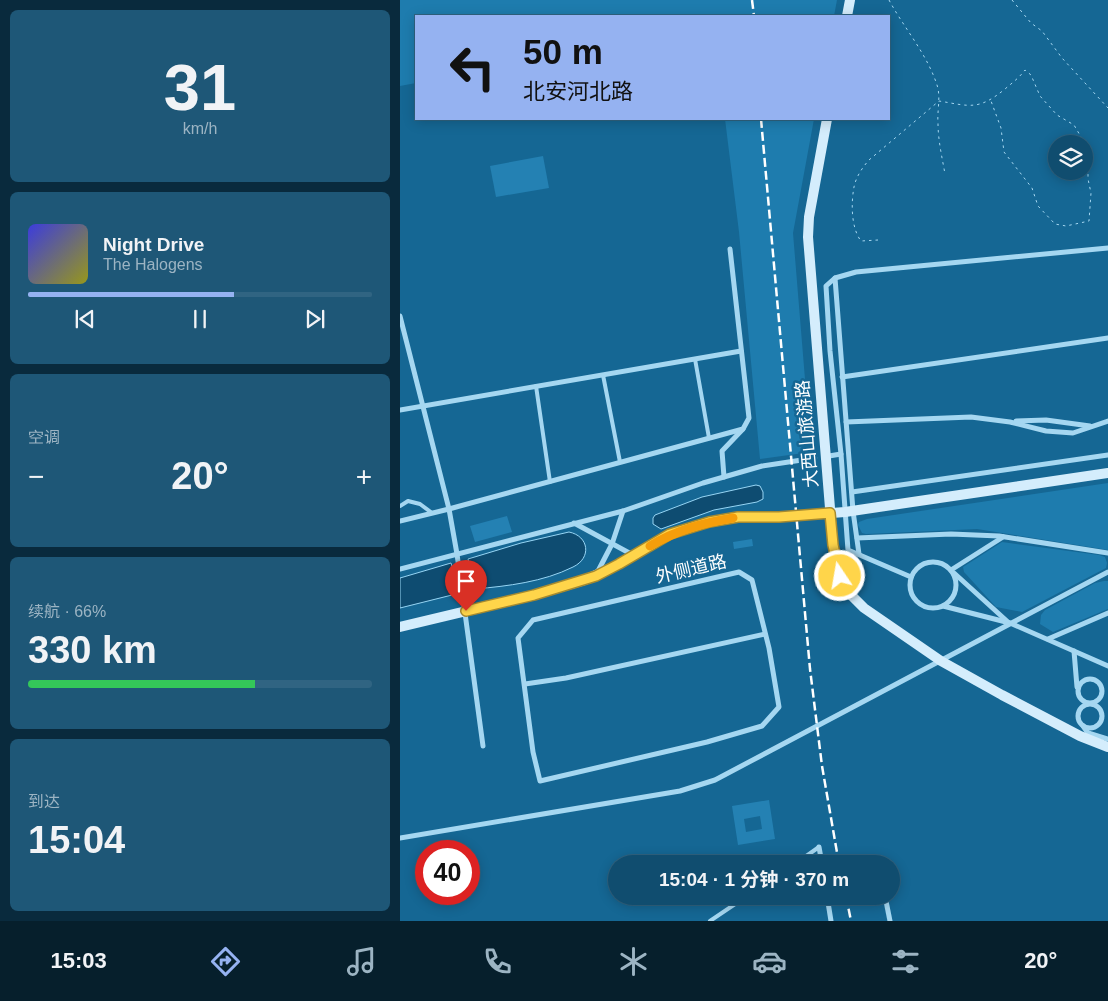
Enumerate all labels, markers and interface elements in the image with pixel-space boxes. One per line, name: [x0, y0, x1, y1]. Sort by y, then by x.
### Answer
text: 50 m: [523, 32, 603, 71]
icon: left: [440, 35, 505, 100]
text: 31: [164, 51, 236, 124]
text: 北安河北路: [523, 79, 633, 104]
text: km/h: [183, 120, 217, 137]
map controls: [1048, 135, 1093, 180]
button: layers: [1048, 135, 1093, 180]
text: Night Drive: [103, 234, 204, 255]
text: The Halogens: [103, 256, 203, 273]
icon: previous: [71, 305, 99, 333]
icon: pause: [186, 305, 214, 333]
icon: next: [301, 305, 329, 333]
street label: 大西山旅游路: [792, 379, 822, 489]
text: 空调: [28, 429, 60, 446]
text: 20°: [171, 455, 229, 497]
text: −: [28, 461, 44, 492]
text: +: [356, 461, 372, 492]
position arrow: [813, 549, 865, 601]
street label: 外侧道路: [654, 551, 728, 587]
pin: [445, 560, 487, 611]
icon: arrive: [452, 567, 480, 595]
text: 续航 · 66%: [28, 603, 106, 620]
text: 330 km: [28, 629, 157, 671]
text: 到达: [28, 793, 60, 810]
text: 15:04: [28, 819, 125, 861]
speed limit sign: 40: [415, 840, 480, 905]
text: 15:04 · 1 分钟 · 370 m: [659, 869, 849, 890]
icon: directions: [208, 944, 243, 979]
icon: music: [344, 944, 379, 979]
icon: phone: [480, 944, 515, 979]
icon: climate: [616, 944, 651, 979]
icon: car: [752, 944, 787, 979]
icon: filters: [888, 944, 923, 979]
text: 15:03: [51, 948, 107, 973]
text: 20°: [1024, 948, 1057, 973]

